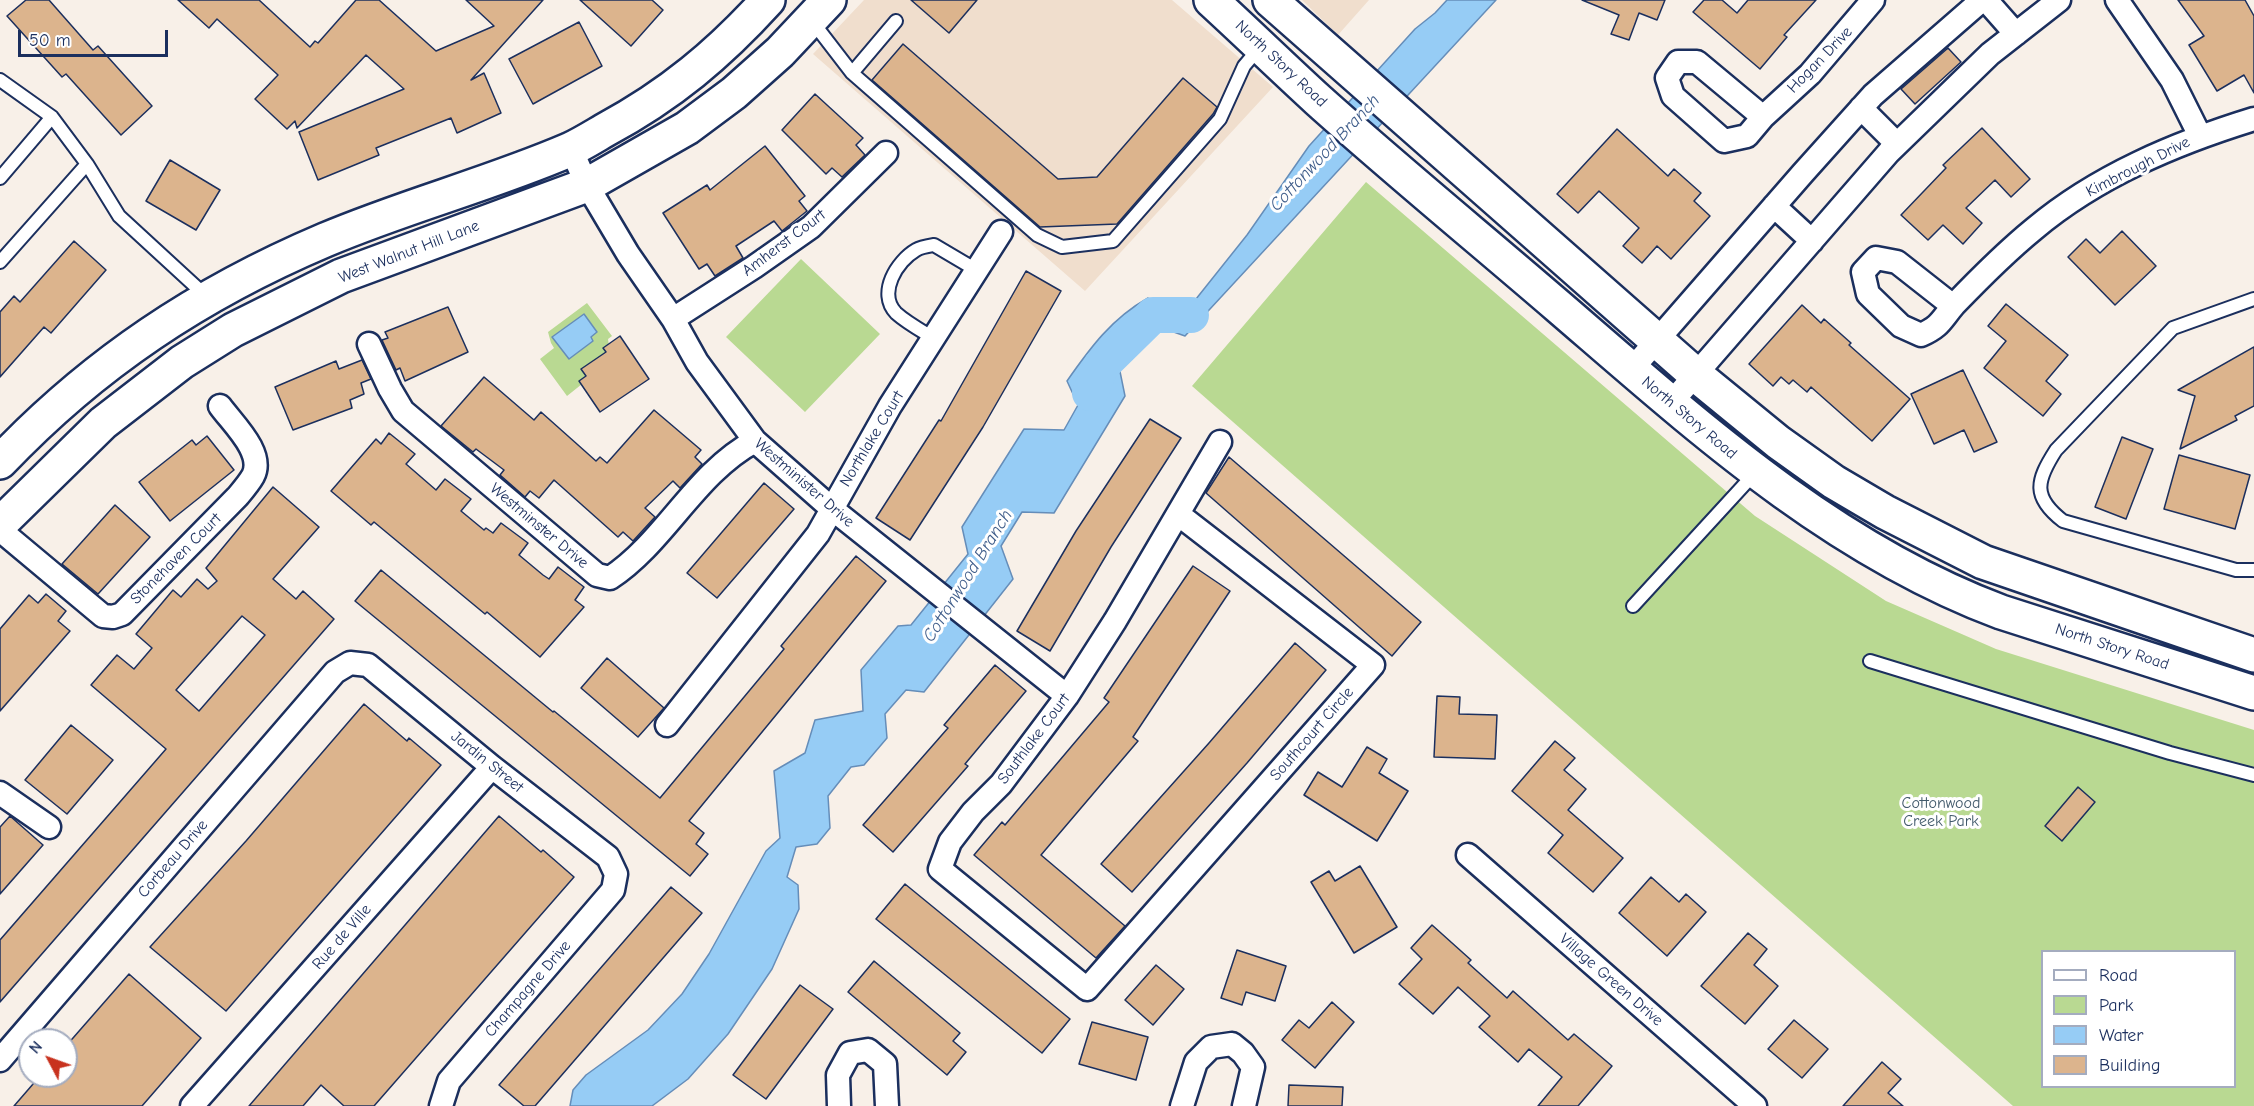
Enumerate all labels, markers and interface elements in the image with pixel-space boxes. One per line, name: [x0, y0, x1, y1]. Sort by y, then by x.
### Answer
street label: North Story Road: [1231, 17, 1331, 111]
scale bar: [21, 18, 171, 56]
street label: Hogan Drive: [1783, 23, 1857, 97]
text: 50 m: [29, 30, 71, 51]
water label: Cottonwood Branch: [1265, 90, 1385, 216]
street label: Kimbrough Drive: [2083, 133, 2193, 201]
street label: Amherst Court: [739, 205, 829, 281]
street label: West Walnut Hill Lane: [336, 216, 482, 288]
street label: North Story Road: [1637, 373, 1741, 463]
street label: Northlake Court: [836, 388, 908, 490]
street label: Westminister Drive: [750, 434, 858, 532]
street label: Westminster Drive: [486, 479, 592, 573]
water label: Cottonwood Branch: [919, 506, 1017, 646]
street label: Stonehaven Court: [126, 509, 226, 609]
street label: North Story Road: [2053, 620, 2171, 674]
street label: Southcourt Circle: [1266, 683, 1358, 785]
street label: Southlake Court: [994, 690, 1074, 788]
street label: Jardin Street: [447, 727, 527, 797]
park label: Cottonwood Creek Park: [1902, 793, 1980, 831]
street label: Corbeau Drive: [134, 816, 212, 902]
street label: Rue de Ville: [308, 900, 376, 974]
street label: Village Green Drive: [1555, 930, 1667, 1030]
street label: Champagne Drive: [481, 937, 575, 1041]
legend: [2041, 950, 2236, 1088]
text: Road: [2099, 965, 2138, 986]
text: Park: [2099, 995, 2133, 1016]
text: Water: [2099, 1025, 2143, 1046]
north arrow: [18, 1028, 78, 1088]
text: N: [26, 1038, 46, 1057]
text: Building: [2099, 1055, 2161, 1076]

